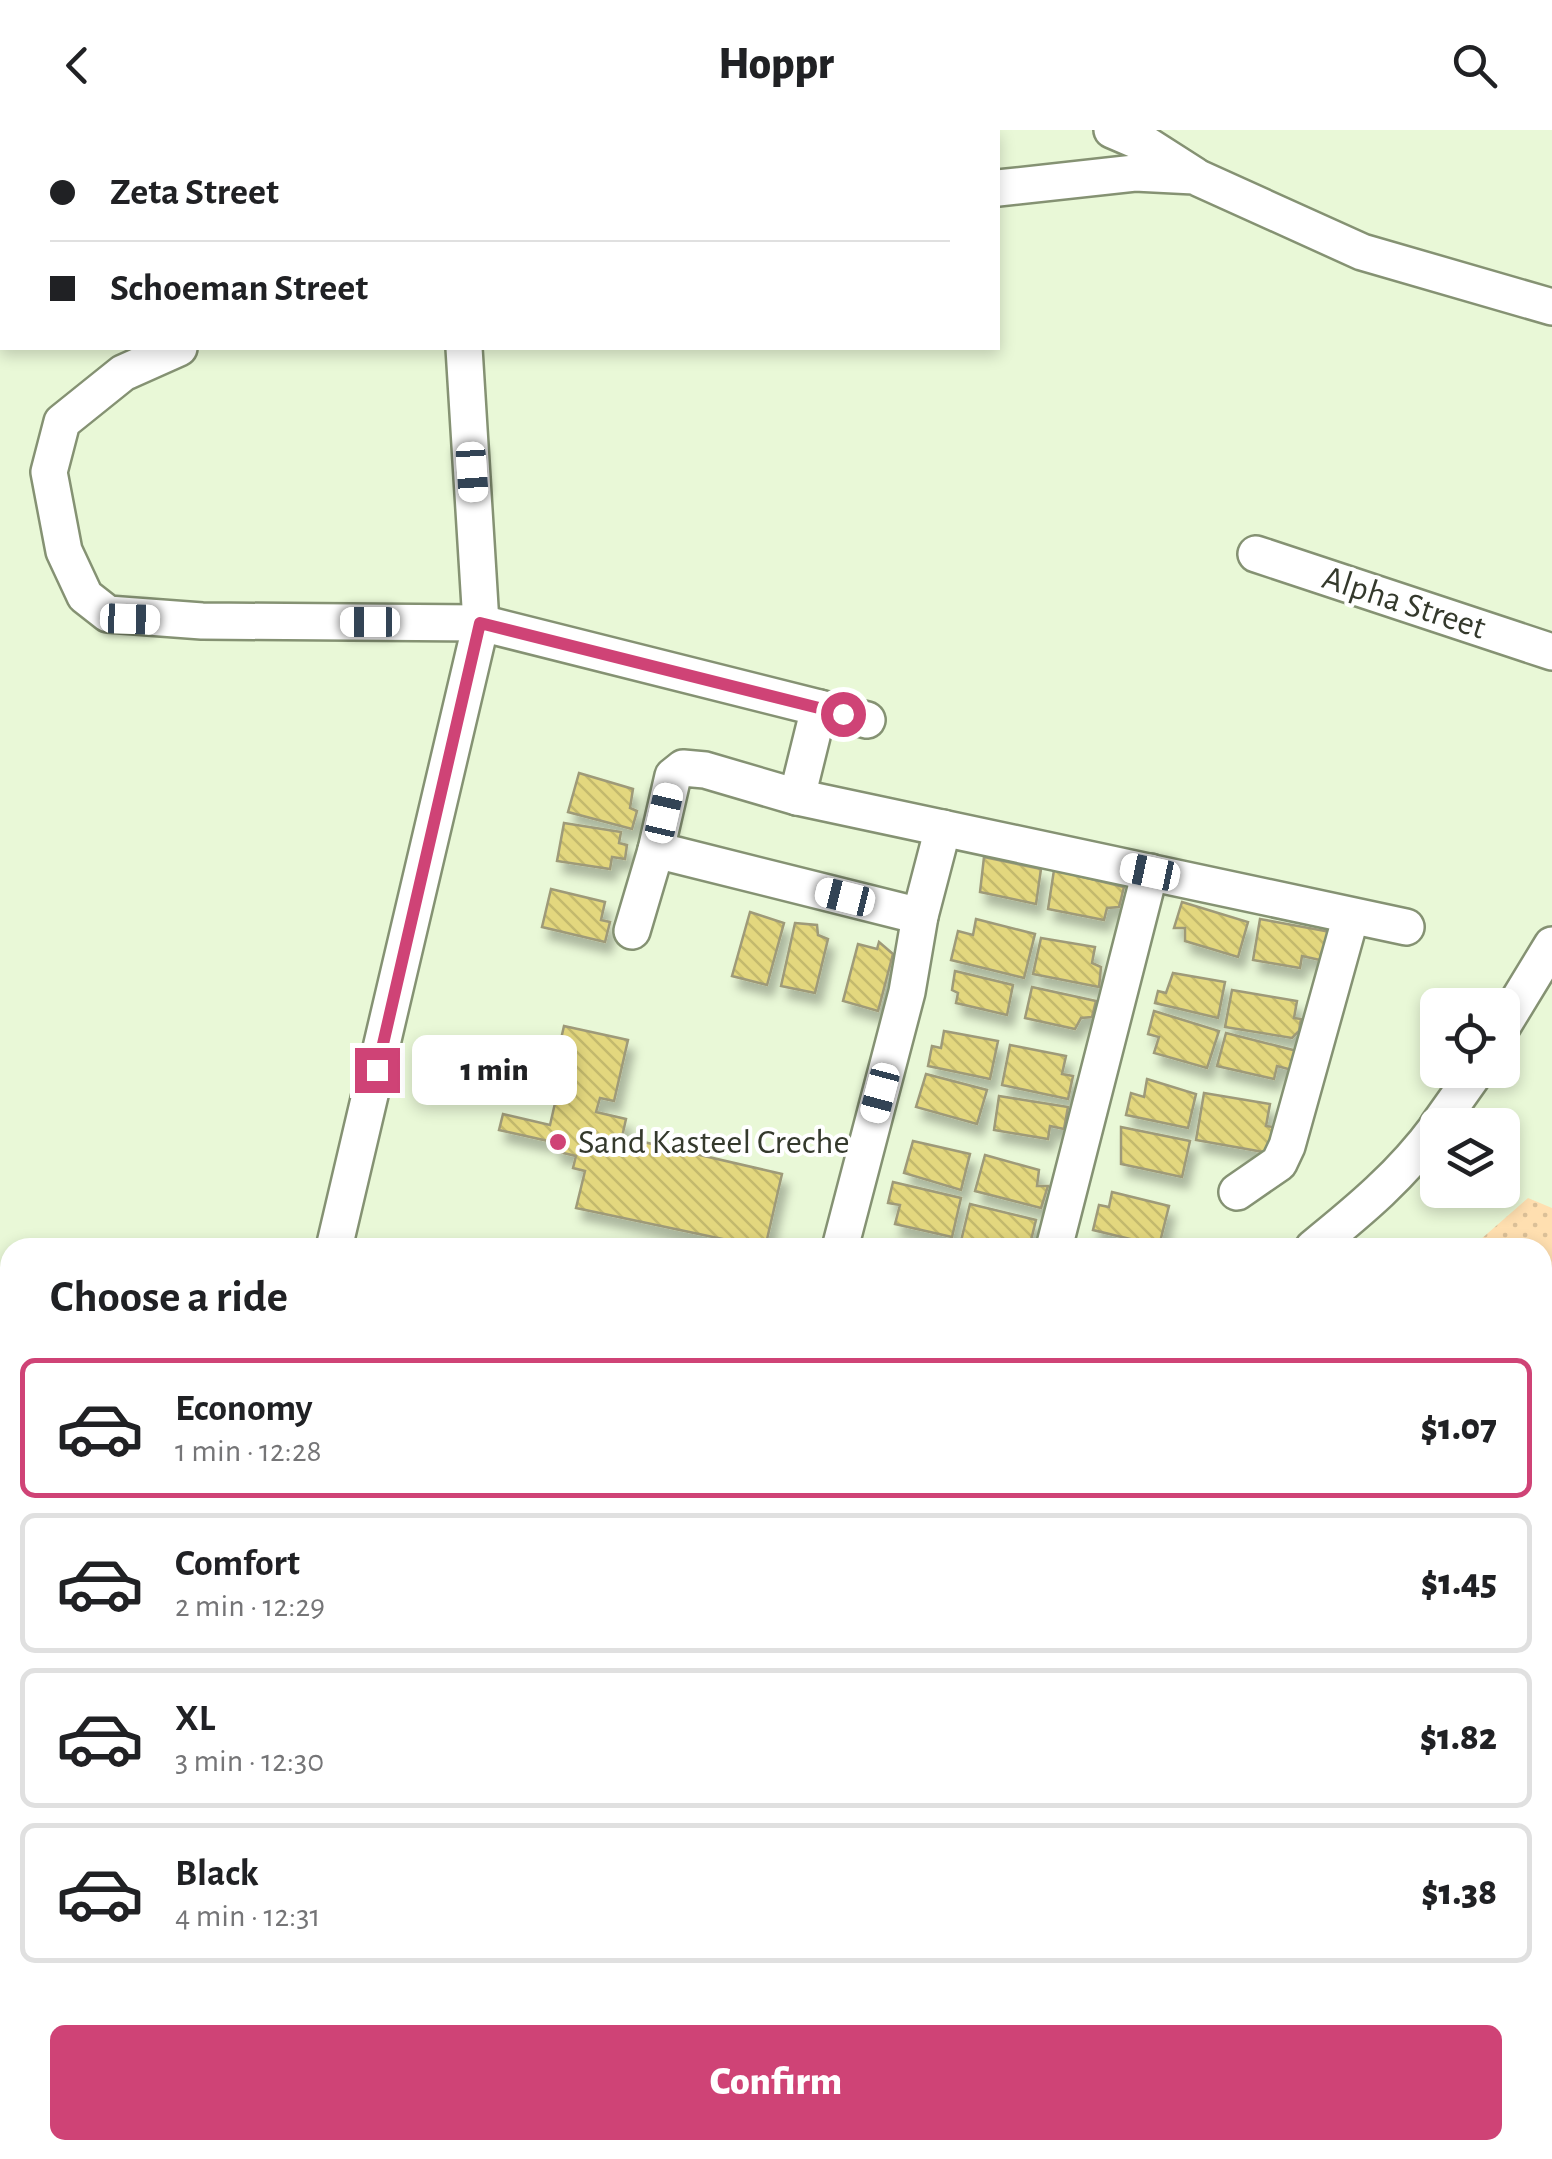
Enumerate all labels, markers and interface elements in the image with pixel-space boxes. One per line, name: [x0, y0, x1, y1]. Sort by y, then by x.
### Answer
icon: back: [50, 38, 105, 93]
icon: search: [1447, 38, 1502, 93]
text: Hoppr: [718, 42, 834, 87]
text: Zeta Street: [110, 174, 279, 212]
text: Schoeman Street: [110, 270, 368, 308]
car: [455, 441, 489, 503]
street label: Alpha Street: [1318, 560, 1490, 646]
car: [99, 603, 161, 635]
car: [340, 607, 400, 637]
route start: [821, 692, 866, 737]
car: [643, 780, 685, 846]
car: [1118, 851, 1182, 893]
car: [812, 875, 878, 919]
map controls: [1420, 988, 1520, 1208]
button: locate: [1420, 988, 1520, 1088]
callout: 1 min: [412, 1035, 577, 1105]
route end: [355, 1048, 400, 1093]
text: 1 min: [460, 1054, 529, 1086]
car: [858, 1060, 902, 1126]
button: layers: [1420, 1108, 1520, 1208]
place label: Sand Kasteel Creche: [578, 1125, 850, 1160]
marker: Sand Kasteel Creche: [547, 1131, 569, 1153]
text: Choose a ride: [50, 1275, 288, 1320]
icon: car: [55, 1383, 145, 1473]
text: Economy: [175, 1390, 313, 1428]
text: $1.07: [1421, 1409, 1497, 1447]
text: 1 min · 12:28: [175, 1435, 322, 1467]
icon: car: [55, 1538, 145, 1628]
text: Comfort: [175, 1545, 300, 1583]
text: $1.45: [1421, 1564, 1497, 1602]
text: 2 min · 12:29: [175, 1590, 325, 1622]
icon: car: [55, 1693, 145, 1783]
text: XL: [175, 1700, 215, 1738]
text: $1.82: [1420, 1719, 1497, 1757]
text: 3 min · 12:30: [175, 1745, 324, 1777]
icon: car: [55, 1848, 145, 1938]
text: Black: [175, 1855, 259, 1893]
text: $1.38: [1421, 1874, 1497, 1912]
text: 4 min · 12:31: [175, 1900, 321, 1932]
button: Confirm: [50, 2025, 1502, 2140]

